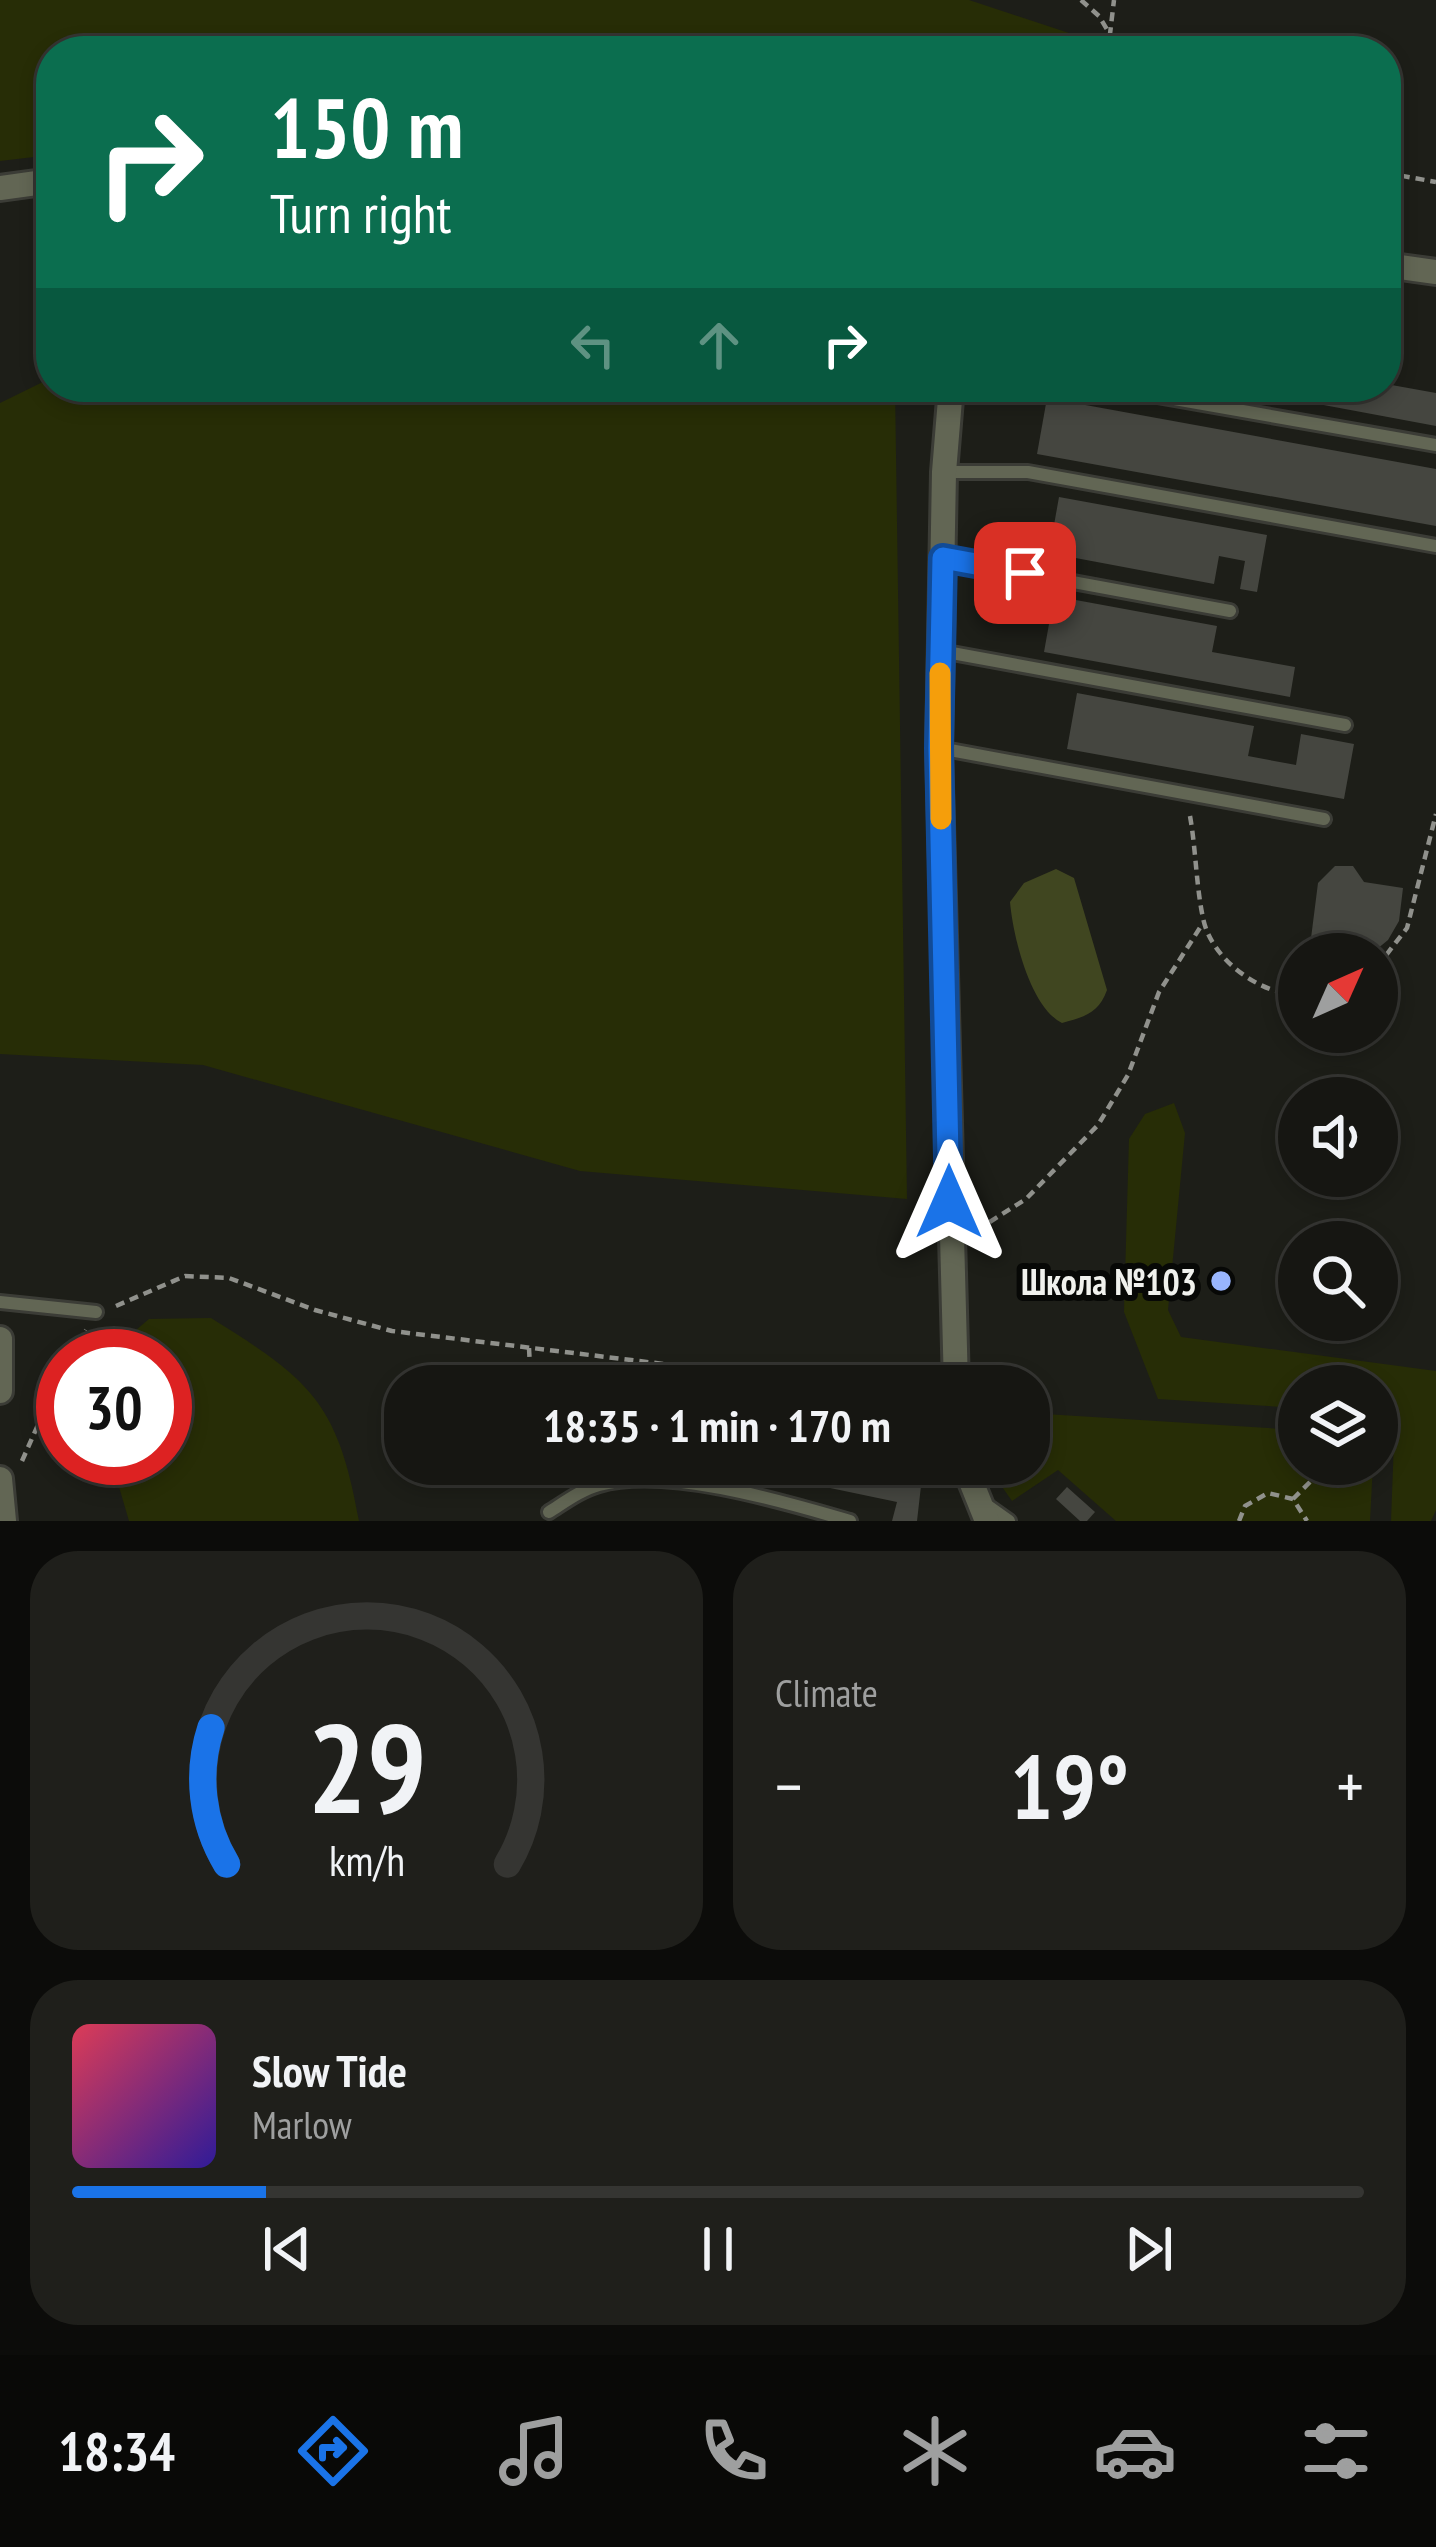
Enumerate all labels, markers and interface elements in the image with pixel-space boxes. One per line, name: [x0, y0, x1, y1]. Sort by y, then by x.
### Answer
text: 150 m: [270, 72, 463, 181]
icon: right: [72, 84, 228, 240]
text: Turn right: [270, 178, 451, 248]
icon: left: [560, 312, 626, 378]
icon: ahead: [686, 312, 752, 378]
icon: right: [812, 312, 878, 378]
pin: [974, 522, 1076, 624]
icon: arrive: [992, 540, 1058, 606]
north arrow: [1278, 933, 1398, 1053]
map controls: [1278, 933, 1398, 1485]
button: sound: [1278, 1077, 1398, 1197]
position arrow: [886, 1139, 1012, 1265]
button: search: [1278, 1221, 1398, 1341]
place label: Школа №103: [1021, 1258, 1197, 1305]
marker: Школа №103: [1208, 1268, 1234, 1294]
speed limit sign: 30: [36, 1329, 192, 1485]
button: layers: [1278, 1365, 1398, 1485]
text: 18:35 · 1 min · 170 m: [543, 1396, 891, 1454]
text: Climate: [775, 1667, 878, 1718]
text: 29: [307, 1686, 426, 1847]
text: 19°: [1010, 1727, 1129, 1844]
text: −: [775, 1743, 802, 1828]
text: +: [1337, 1743, 1364, 1828]
text: km/h: [328, 1831, 405, 1887]
text: Slow Tide: [252, 2041, 407, 2099]
text: Marlow: [252, 2099, 352, 2150]
icon: previous: [254, 2216, 320, 2282]
icon: pause: [685, 2216, 751, 2282]
icon: next: [1116, 2216, 1182, 2282]
icon: directions: [291, 2409, 375, 2493]
icon: music: [492, 2409, 576, 2493]
icon: phone: [692, 2409, 776, 2493]
icon: climate: [893, 2409, 977, 2493]
icon: car: [1093, 2409, 1177, 2493]
icon: filters: [1294, 2409, 1378, 2493]
text: 18:34: [58, 2416, 175, 2486]

